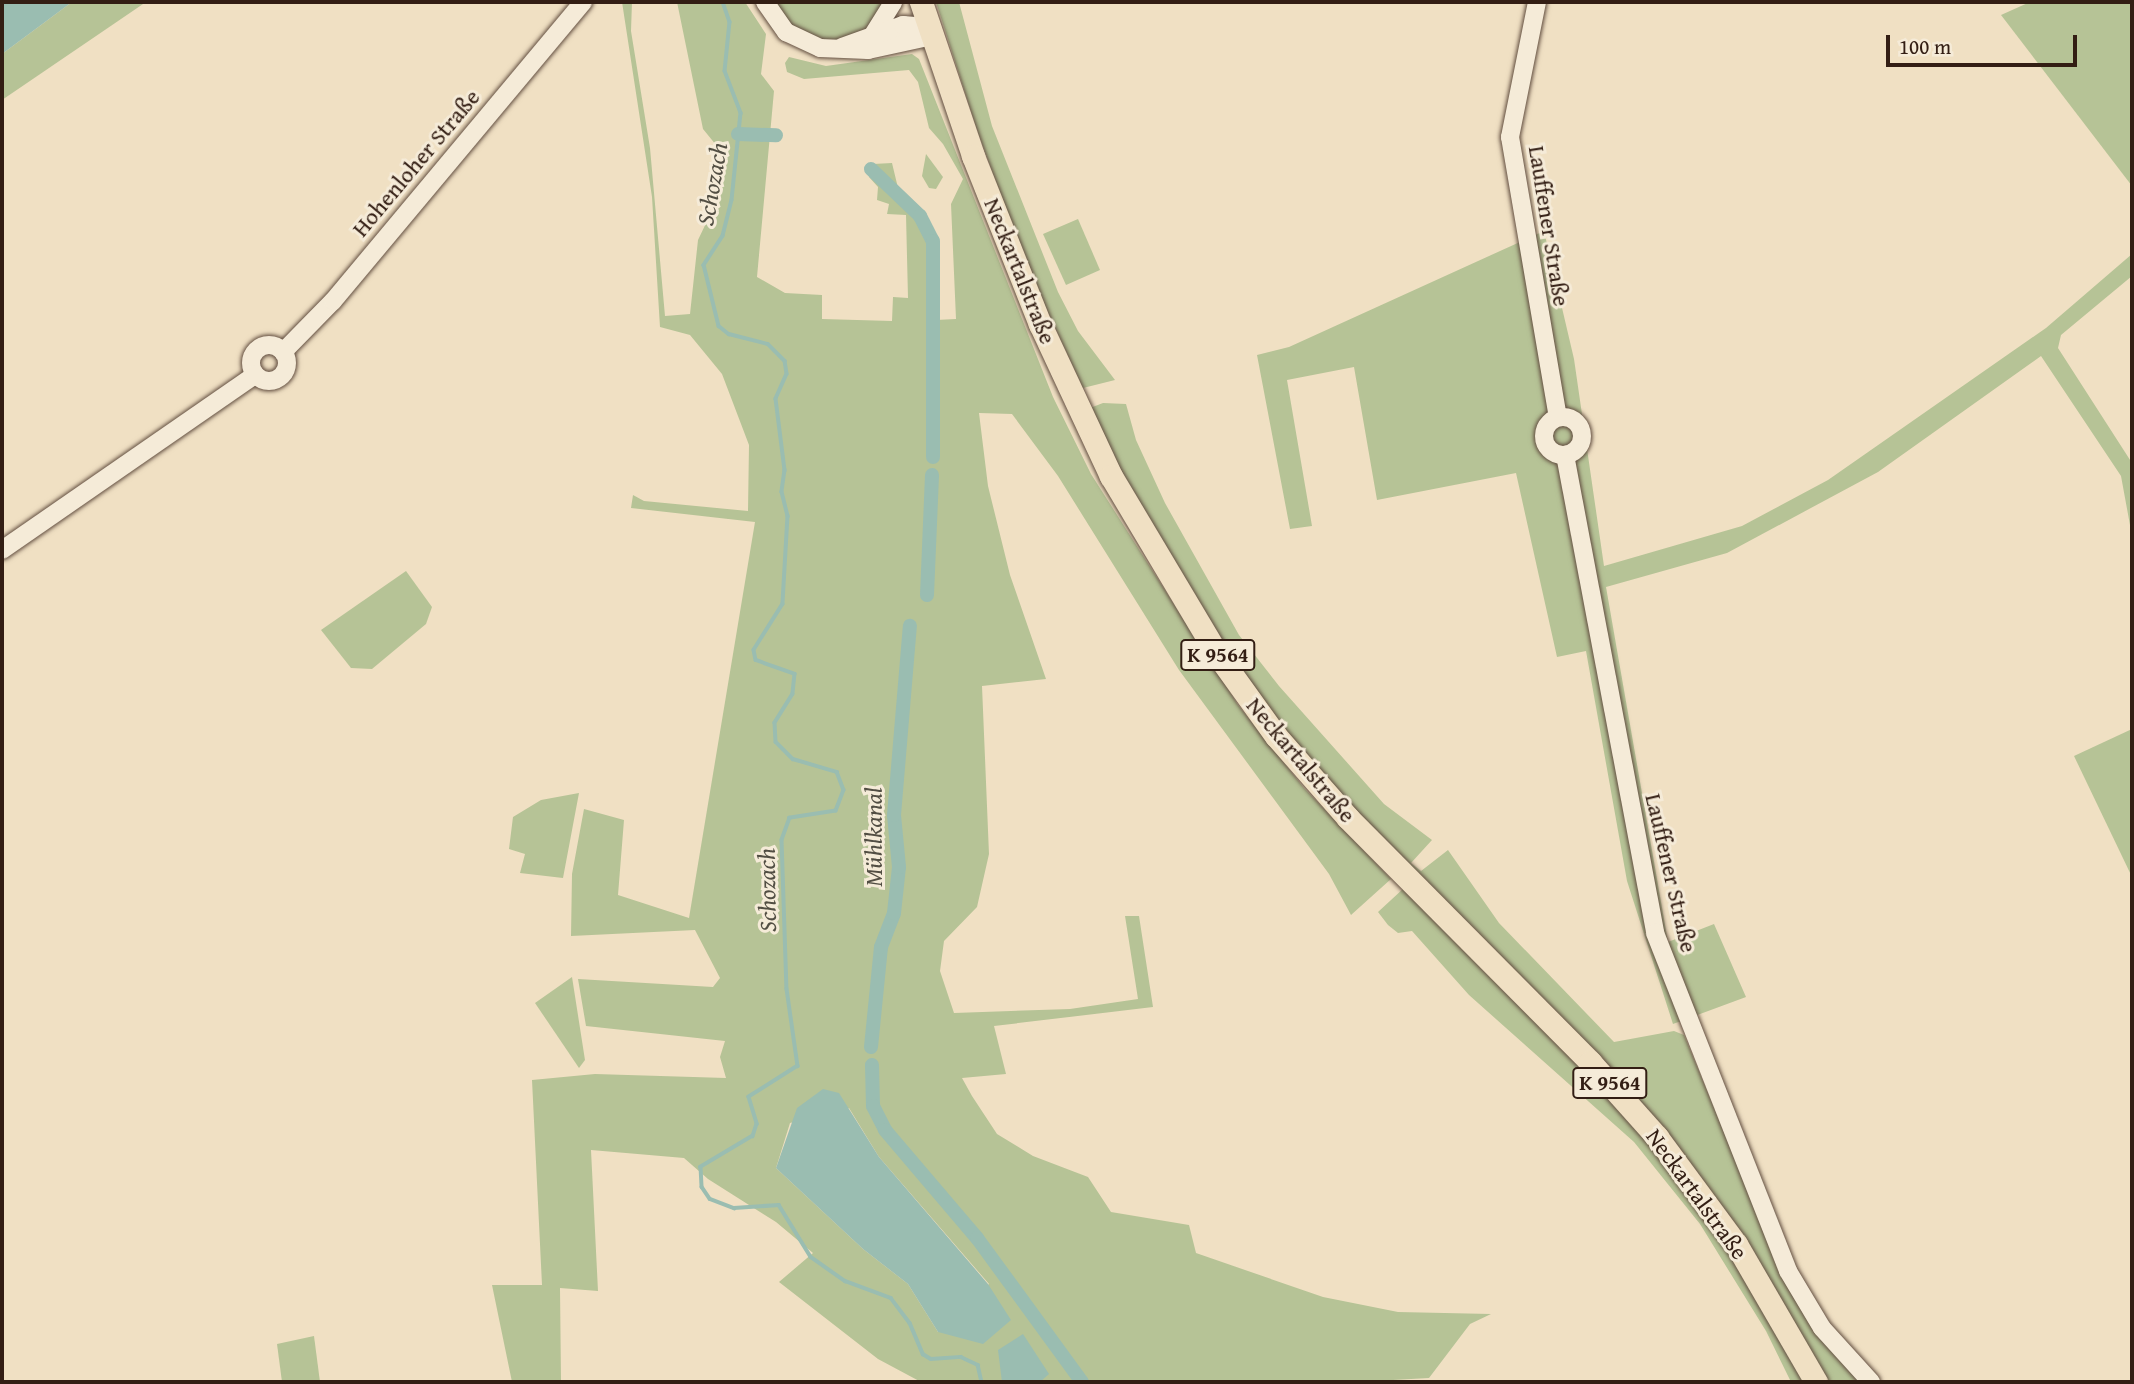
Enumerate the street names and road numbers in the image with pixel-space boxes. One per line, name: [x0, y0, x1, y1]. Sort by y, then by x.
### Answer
street label: Hohenloher Straße: [346, 84, 486, 242]
street label: Lauffener Straße: [1523, 144, 1575, 308]
street label: Neckartalstraße: [978, 194, 1062, 348]
road number: K 9564: [1180, 638, 1256, 672]
street label: Neckartalstraße: [1241, 692, 1361, 828]
street label: Lauffener Straße: [1639, 791, 1703, 955]
road number: K 9564: [1572, 1066, 1648, 1100]
street label: Neckartalstraße: [1640, 1123, 1754, 1265]

